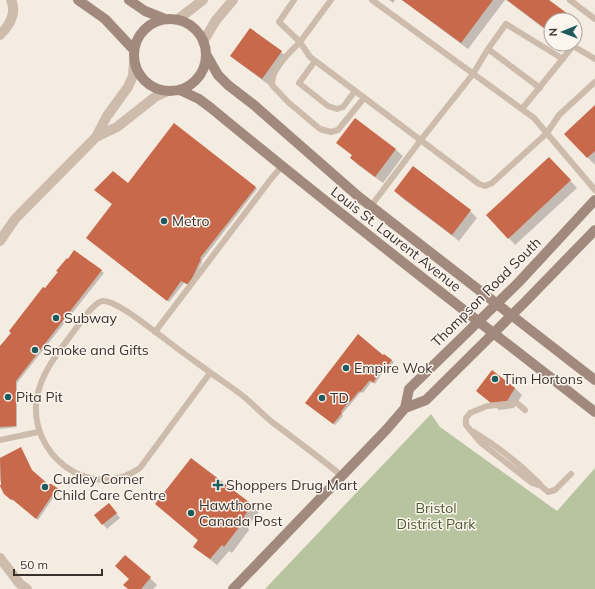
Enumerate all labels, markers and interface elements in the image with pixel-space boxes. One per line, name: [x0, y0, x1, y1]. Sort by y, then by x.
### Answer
north arrow: [543, 12, 583, 52]
text: N: [546, 28, 560, 36]
street label: Louis St. Laurent Avenue: [327, 183, 465, 295]
place label: Metro: [172, 212, 210, 230]
marker: Metro: [159, 216, 169, 226]
street label: Thompson Road South: [427, 233, 545, 351]
place label: Subway: [64, 309, 117, 327]
marker: Subway: [51, 313, 61, 323]
place label: Smoke and Gifts: [43, 341, 149, 359]
marker: Smoke and Gifts: [30, 345, 40, 355]
place label: Empire Wok: [354, 359, 433, 377]
marker: Empire Wok: [341, 363, 351, 373]
place label: Tim Hortons: [503, 370, 583, 388]
marker: Tim Hortons: [490, 374, 500, 384]
place label: Pita Pit: [16, 388, 63, 406]
place label: TD: [330, 389, 349, 407]
marker: Pita Pit: [3, 392, 13, 402]
marker: TD: [317, 393, 327, 403]
place label: Cudley Corner Child Care Centre: [53, 470, 166, 504]
place label: Shoppers Drug Mart: [226, 476, 358, 494]
marker: Shoppers Drug Mart: [213, 480, 223, 490]
marker: Cudley Corner Child Care Centre: [40, 482, 50, 492]
place label: Hawthorne Canada Post: [199, 496, 282, 530]
park label: Bristol District Park: [397, 499, 476, 533]
marker: Hawthorne Canada Post: [186, 508, 196, 518]
scale bar: [14, 551, 102, 577]
text: 50 m: [20, 557, 48, 572]

